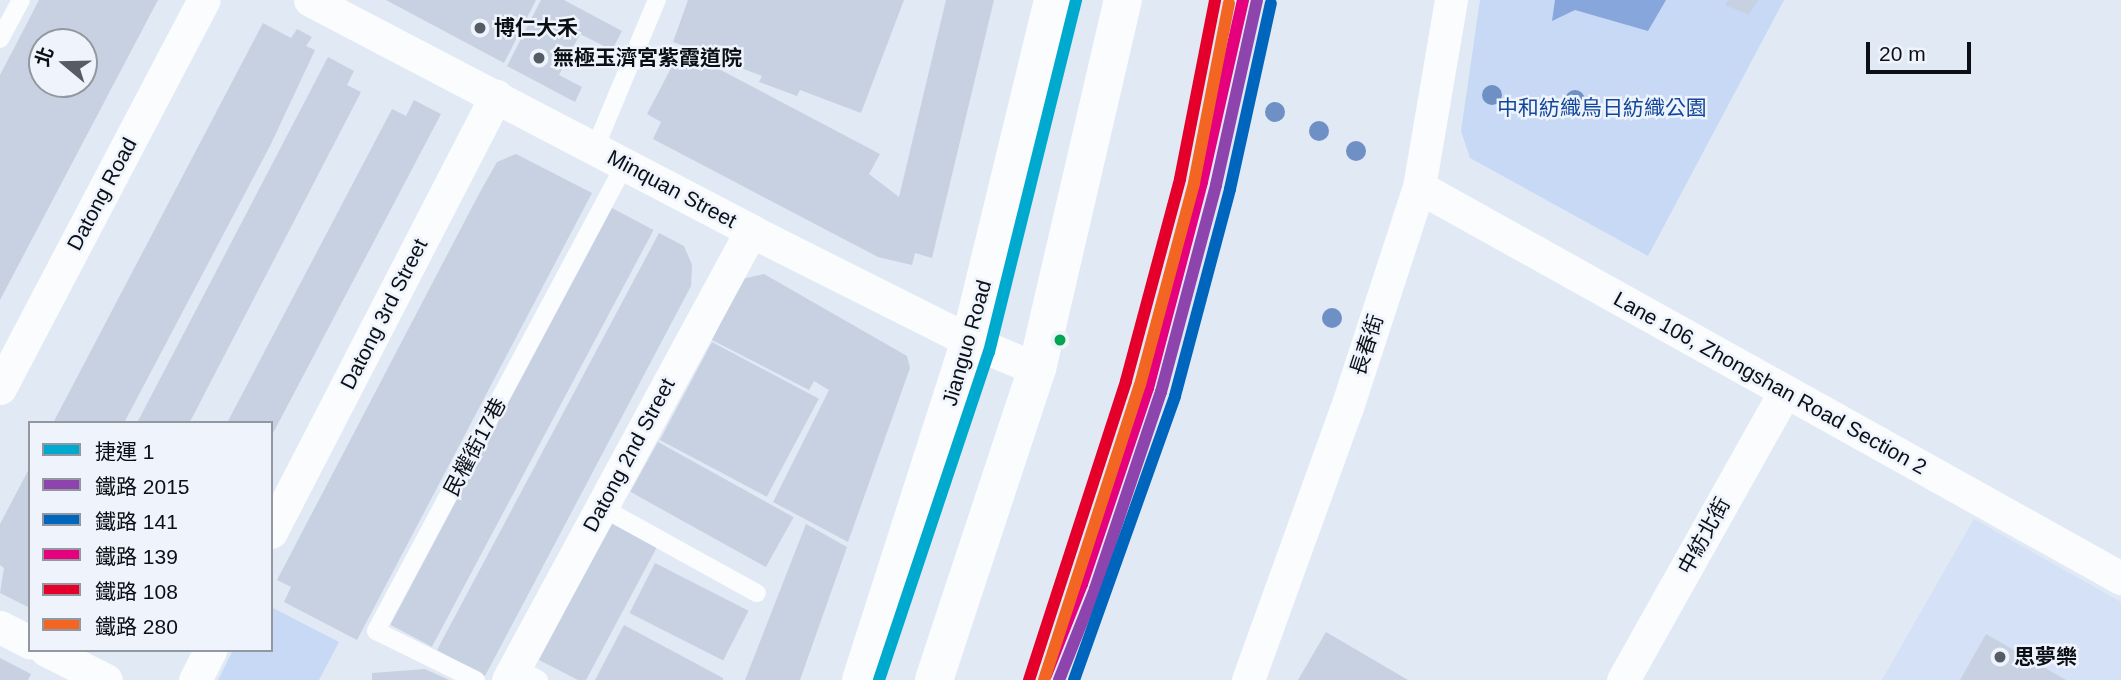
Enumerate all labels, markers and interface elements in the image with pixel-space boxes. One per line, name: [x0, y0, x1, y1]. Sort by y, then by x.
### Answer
place label: 博仁大禾: [494, 15, 578, 41]
marker: 博仁大禾: [472, 20, 488, 36]
north arrow: [28, 28, 98, 98]
scale bar: [1869, 28, 1974, 72]
text: 20 m: [1879, 42, 1926, 65]
text: 北: [32, 44, 58, 69]
place label: 無極玉濟宮紫霞道院: [553, 45, 742, 71]
marker: 無極玉濟宮紫霞道院: [531, 50, 547, 66]
park label: 中和紡織烏日紡織公園: [1497, 95, 1707, 121]
street label: Datong Road: [62, 133, 142, 255]
street label: Minquan Street: [603, 144, 741, 234]
street label: Datong 3rd Street: [335, 234, 433, 394]
street label: Jianguo Road: [937, 277, 997, 409]
street label: Lane 106, Zhongshan Road Section 2: [1609, 286, 1931, 480]
street label: 長春街: [1345, 311, 1389, 379]
unlabelled marker: [1053, 333, 1067, 347]
street label: Datong 2nd Street: [578, 374, 680, 536]
street label: 民權街17巷: [439, 394, 511, 500]
legend: [28, 421, 273, 652]
text: 捷運 1: [95, 440, 155, 463]
text: 鐵路 2015: [95, 475, 190, 498]
street label: 中紡北街: [1673, 493, 1735, 579]
text: 鐵路 141: [95, 510, 178, 533]
text: 鐵路 139: [95, 545, 178, 568]
text: 鐵路 108: [95, 580, 178, 603]
text: 鐵路 280: [95, 615, 178, 638]
place label: 思夢樂: [2014, 644, 2077, 670]
marker: 思夢樂: [1992, 649, 2008, 665]

